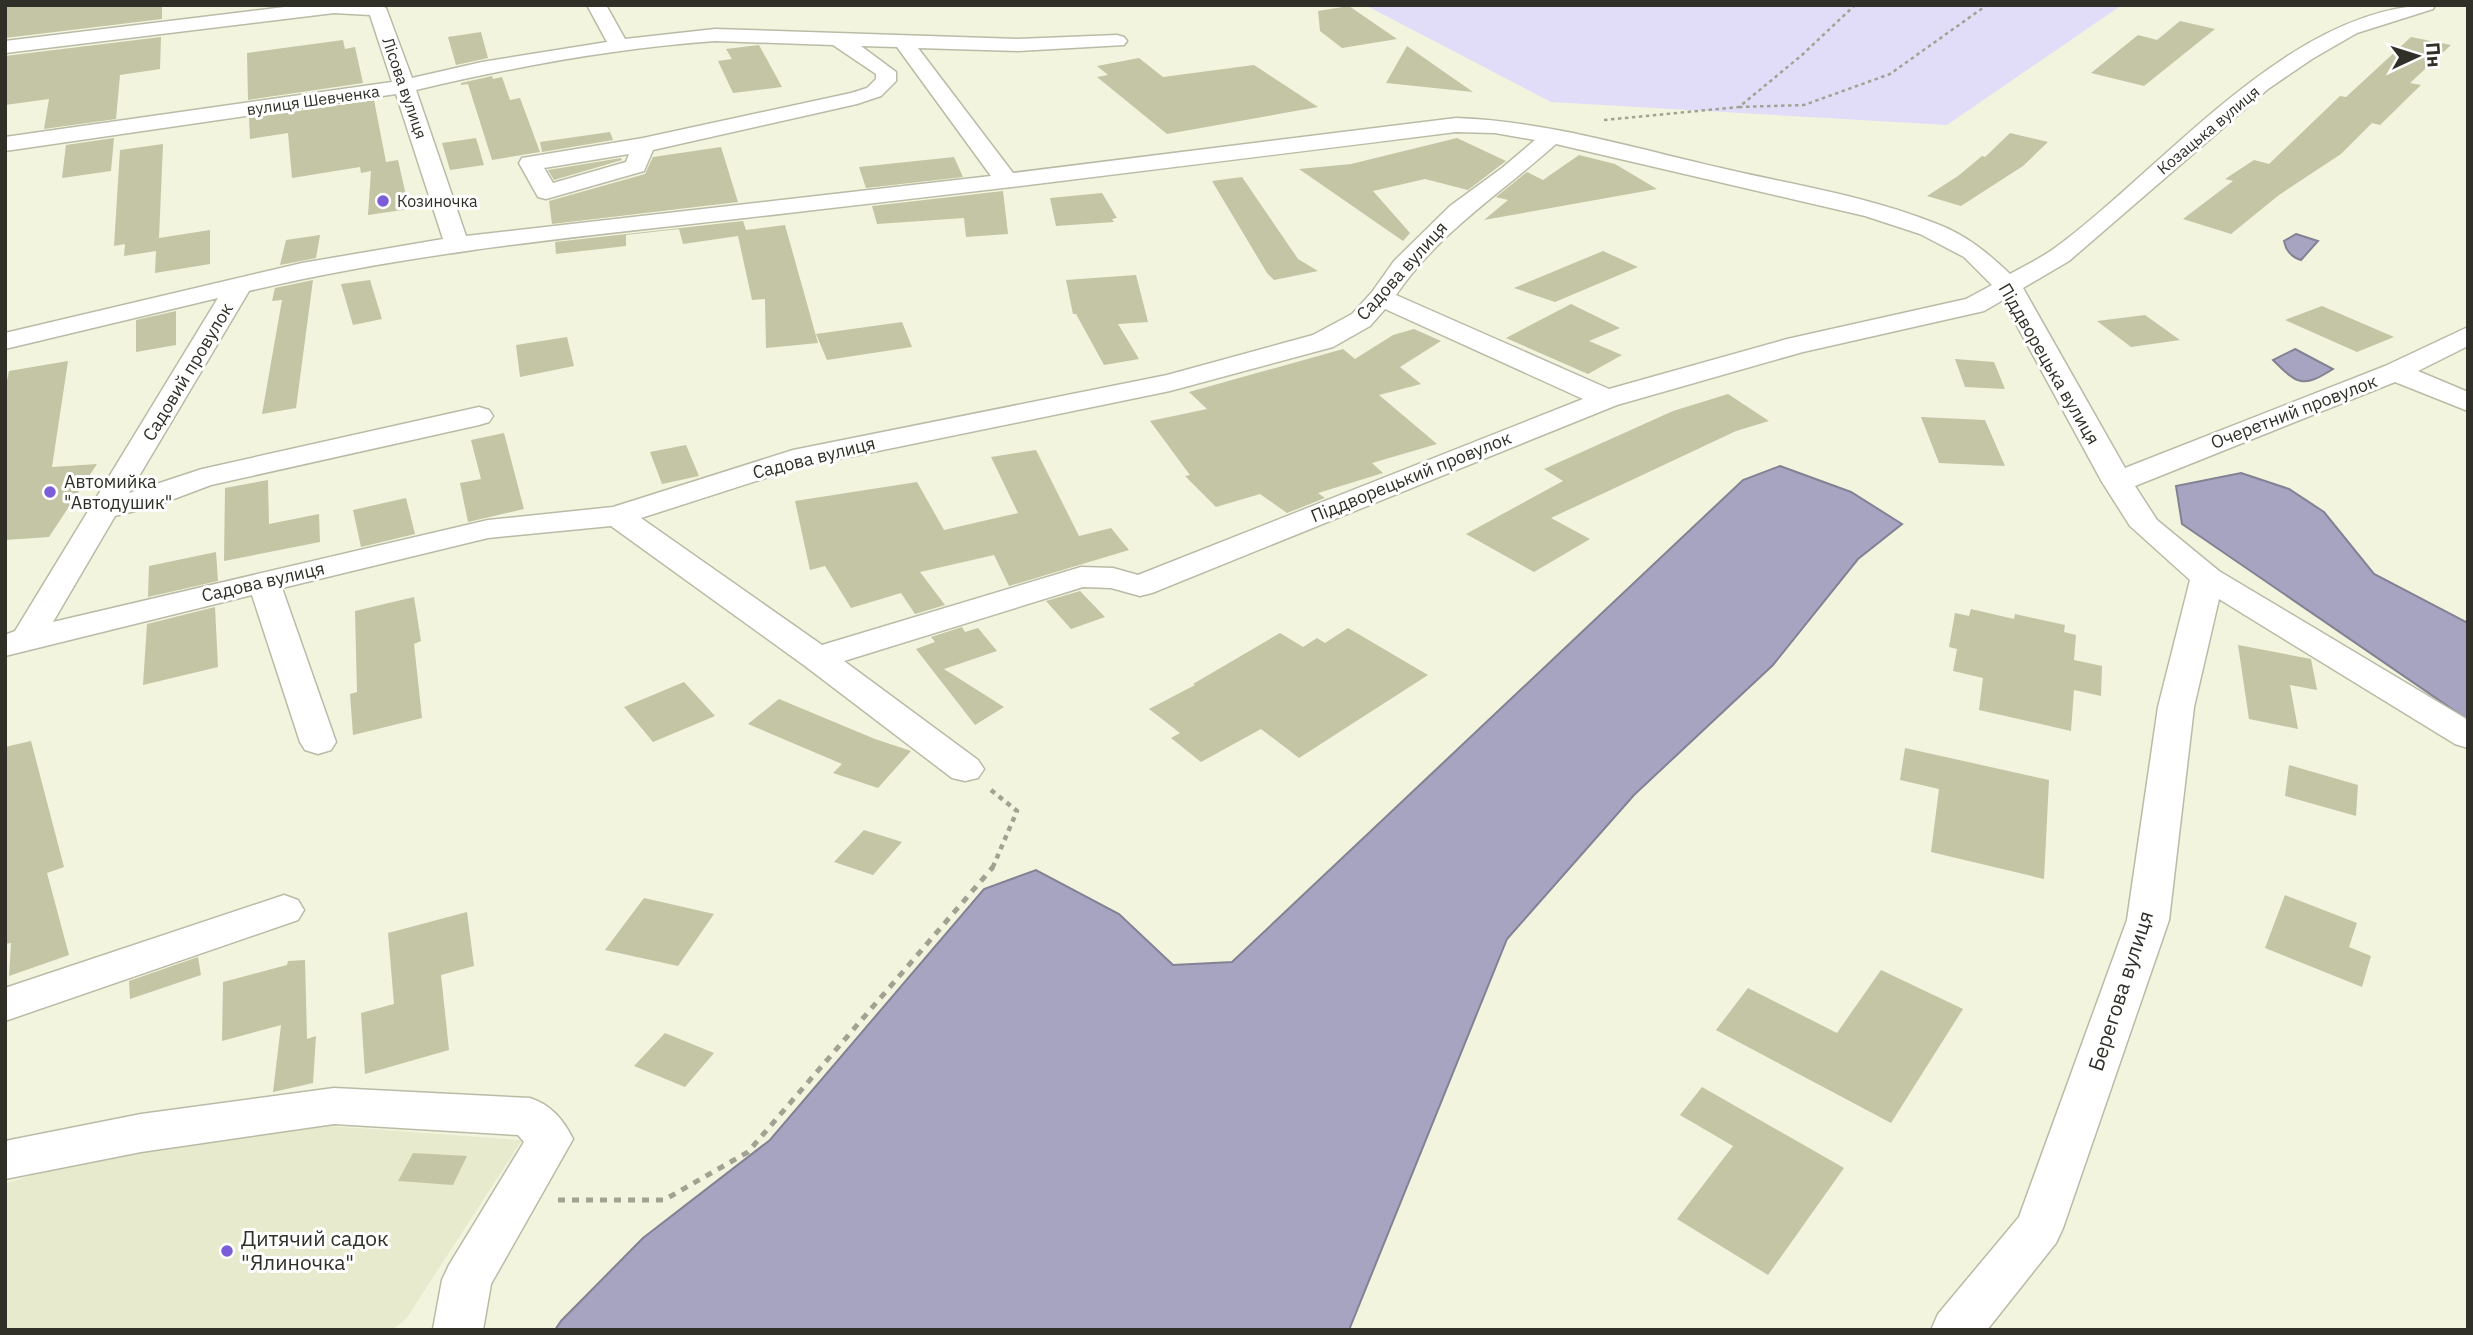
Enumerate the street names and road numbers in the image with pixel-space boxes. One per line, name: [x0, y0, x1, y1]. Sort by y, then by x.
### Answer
street label: Лісова вулиця: [378, 35, 432, 141]
street label: вулиця Шевченка: [245, 81, 381, 119]
street label: Козацька вулиця: [2153, 81, 2263, 179]
street label: Садова вулиця: [1351, 216, 1452, 325]
street label: Піддворецька вулиця: [1994, 279, 2105, 449]
street label: Садовий провулок: [137, 298, 238, 445]
street label: Очеретний провулок: [2207, 369, 2380, 454]
street label: Піддворецький провулок: [1307, 426, 1515, 527]
street label: Садова вулиця: [750, 431, 878, 484]
street label: Садова вулиця: [199, 556, 327, 607]
street label: Берегова вулиця: [2081, 907, 2159, 1074]

